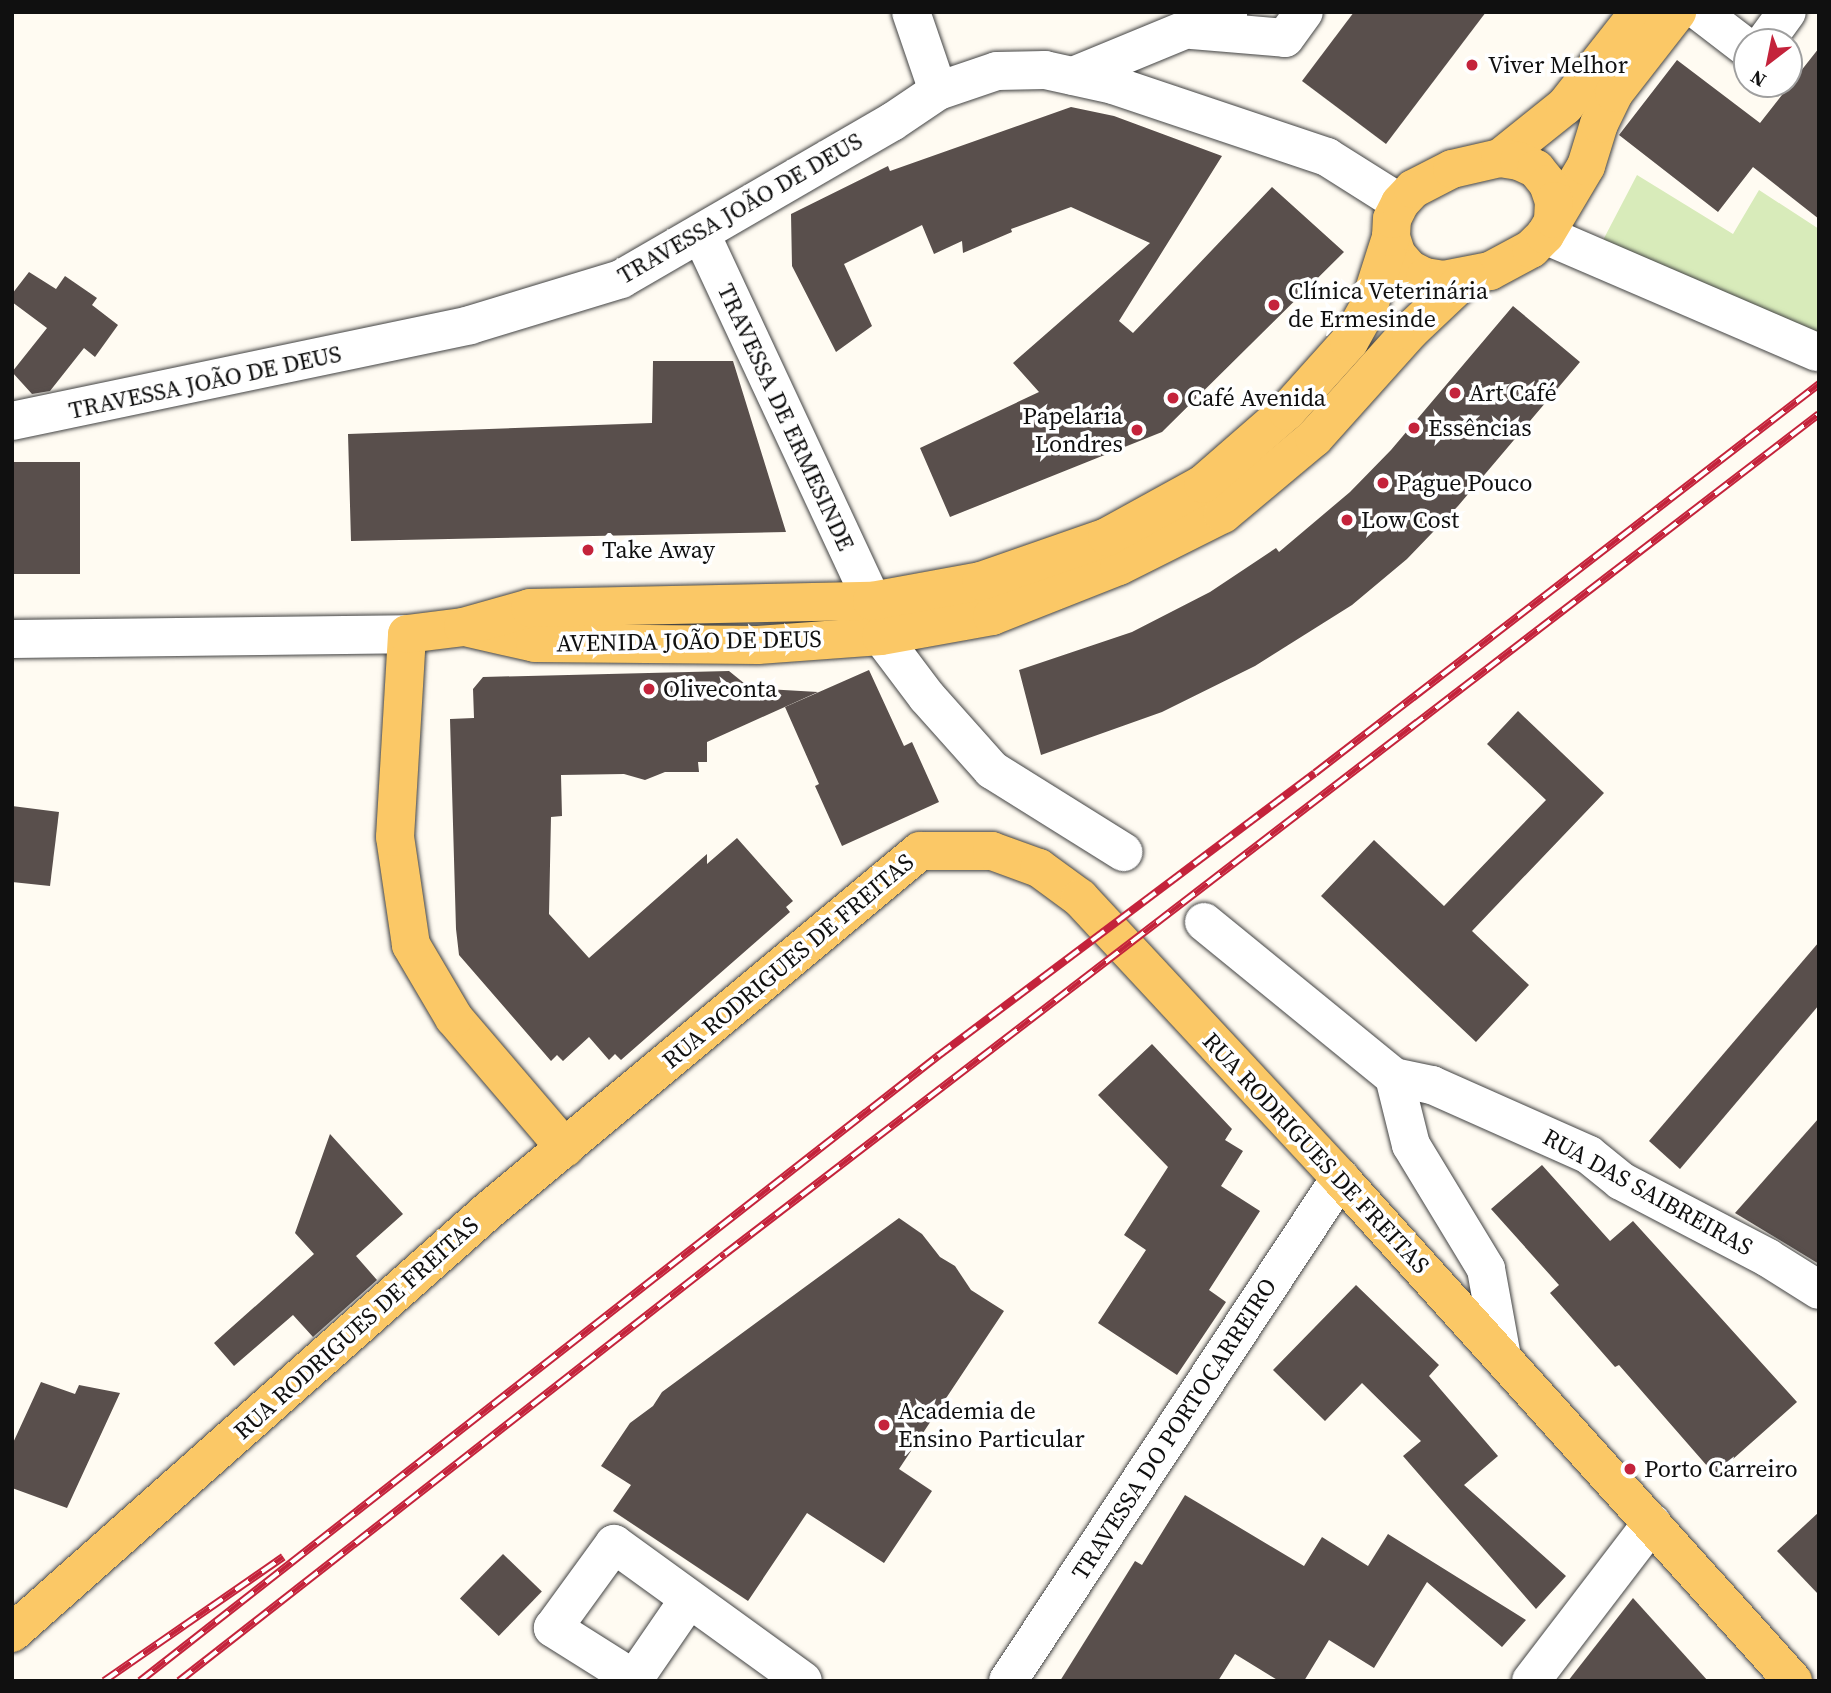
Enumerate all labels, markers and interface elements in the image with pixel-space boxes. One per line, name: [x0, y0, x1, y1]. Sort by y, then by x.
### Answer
north arrow: [1733, 28, 1803, 98]
place label: Viver Melhor: [1488, 51, 1628, 79]
marker: Viver Melhor: [1462, 55, 1482, 75]
text: N: [1745, 64, 1771, 94]
street label: TRAVESSA JOÃO DE DEUS: [612, 126, 868, 290]
place label: Clínica Veterinária de Ermesinde: [1288, 277, 1489, 333]
street label: TRAVESSA DE ERMESINDE: [711, 279, 861, 555]
marker: Clínica Veterinária de Ermesinde: [1266, 297, 1282, 313]
street label: TRAVESSA JOÃO DE DEUS: [66, 339, 344, 425]
place label: Art Café: [1469, 379, 1557, 407]
place label: Café Avenida: [1187, 384, 1326, 412]
marker: Art Café: [1447, 385, 1463, 401]
marker: Café Avenida: [1165, 390, 1181, 406]
place label: Papelaria Londres: [1023, 402, 1123, 458]
place label: Essências: [1428, 414, 1532, 442]
marker: Essências: [1406, 420, 1422, 436]
marker: Papelaria Londres: [1129, 422, 1145, 438]
place label: Pague Pouco: [1397, 469, 1532, 497]
marker: Pague Pouco: [1375, 475, 1391, 491]
place label: Low Cost: [1361, 506, 1459, 534]
marker: Low Cost: [1339, 512, 1355, 528]
place label: Take Away: [602, 536, 715, 564]
marker: Take Away: [580, 542, 596, 558]
street label: AVENIDA JOÃO DE DEUS: [556, 624, 822, 658]
place label: Oliveconta: [663, 675, 777, 703]
marker: Oliveconta: [641, 681, 657, 697]
street label: RUA RODRIGUES DE FREITAS: [657, 847, 919, 1075]
street label: RUA RODRIGUES DE FREITAS: [1197, 1026, 1435, 1280]
street label: RUA DAS SAIBREIRAS: [1538, 1122, 1758, 1262]
street label: RUA RODRIGUES DE FREITAS: [228, 1211, 484, 1445]
street label: TRAVESSA DO PORTOCARREIRO: [1066, 1273, 1282, 1585]
place label: Academia de Ensino Particular: [898, 1397, 1085, 1453]
marker: Academia de Ensino Particular: [876, 1417, 892, 1433]
place label: Porto Carreiro: [1644, 1455, 1798, 1483]
marker: Porto Carreiro: [1622, 1461, 1638, 1477]

